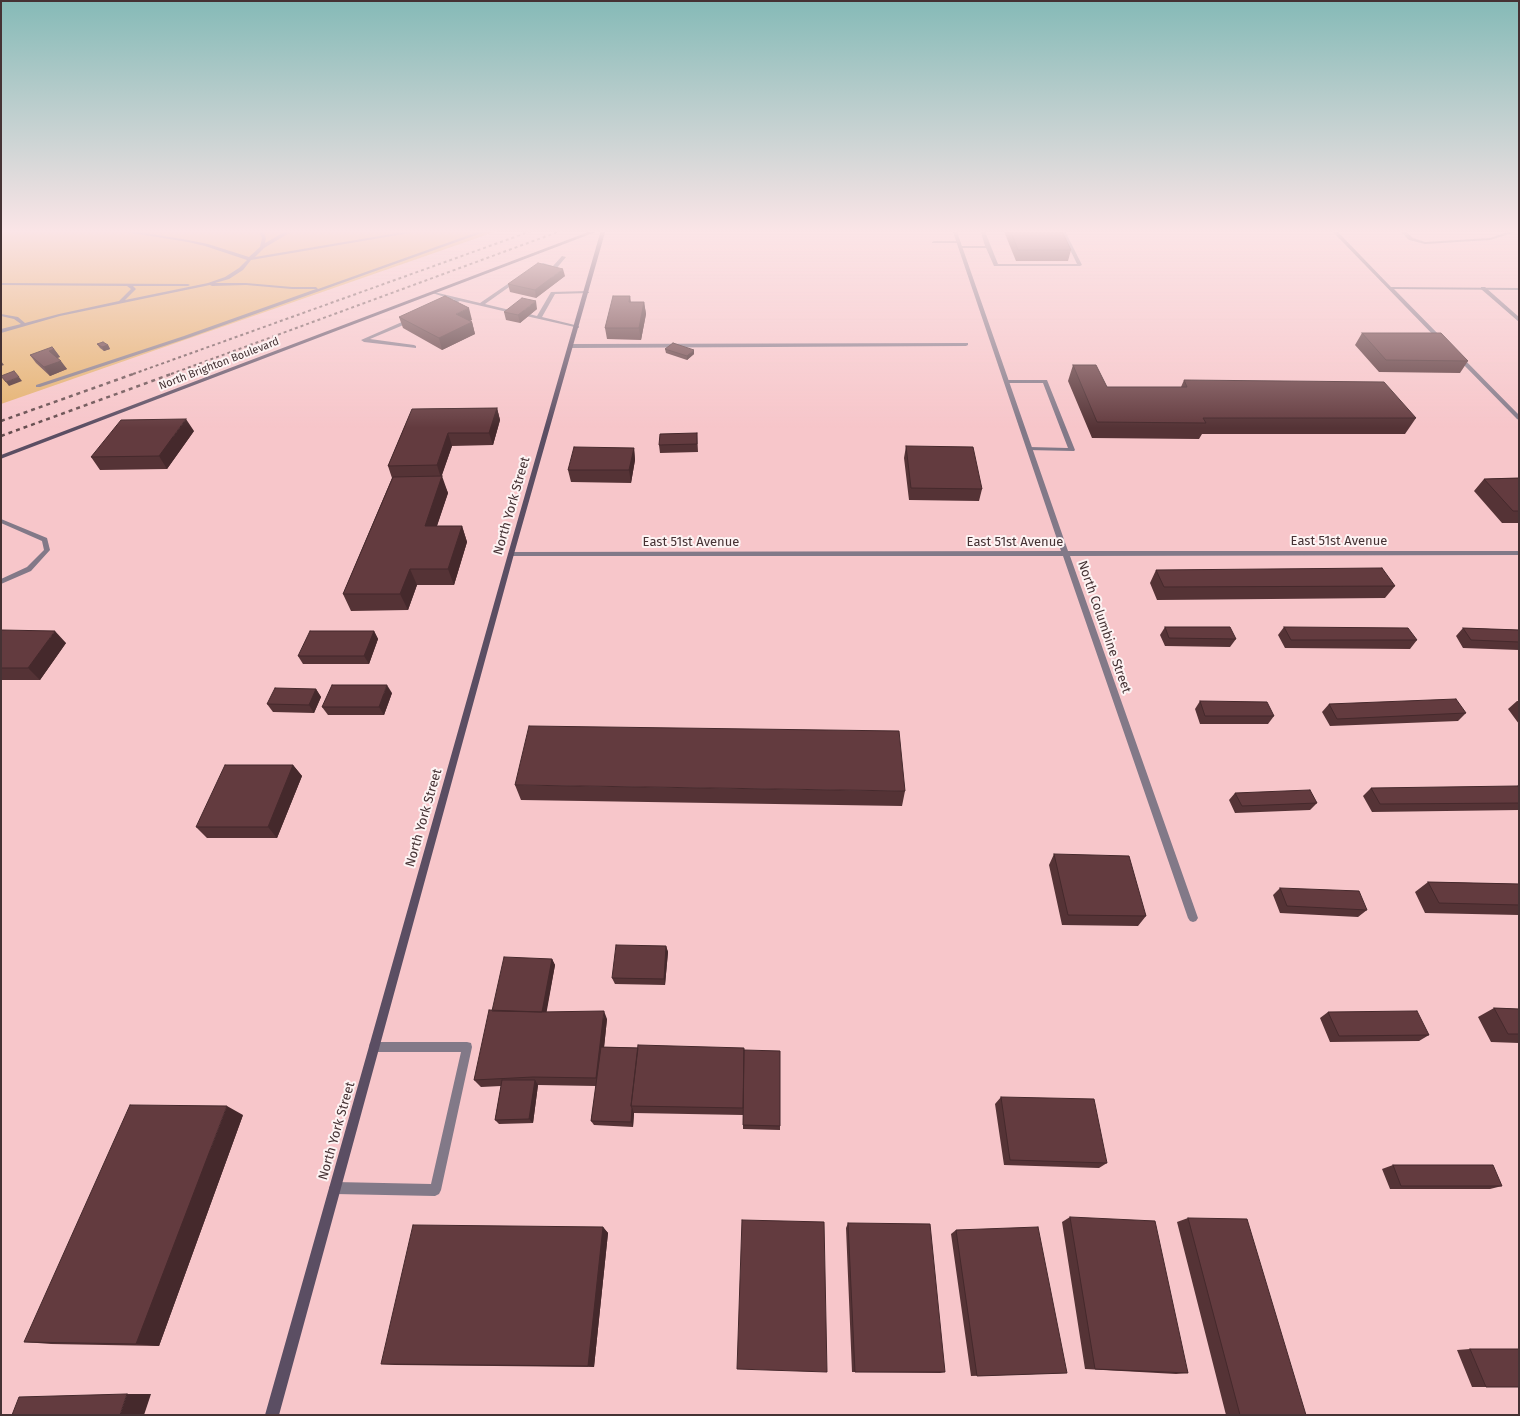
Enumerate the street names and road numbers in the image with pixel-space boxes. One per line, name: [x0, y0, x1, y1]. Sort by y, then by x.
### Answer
street label: North Brighton Boulevard: [157, 335, 281, 393]
street label: North York Street: [490, 455, 534, 557]
street label: East 51st Avenue: [1291, 533, 1387, 549]
street label: East 51st Avenue: [643, 534, 739, 550]
street label: East 51st Avenue: [967, 534, 1063, 550]
street label: North Columbine Street: [1074, 559, 1134, 695]
street label: North York Street: [402, 767, 446, 869]
street label: North York Street: [315, 1080, 359, 1182]

